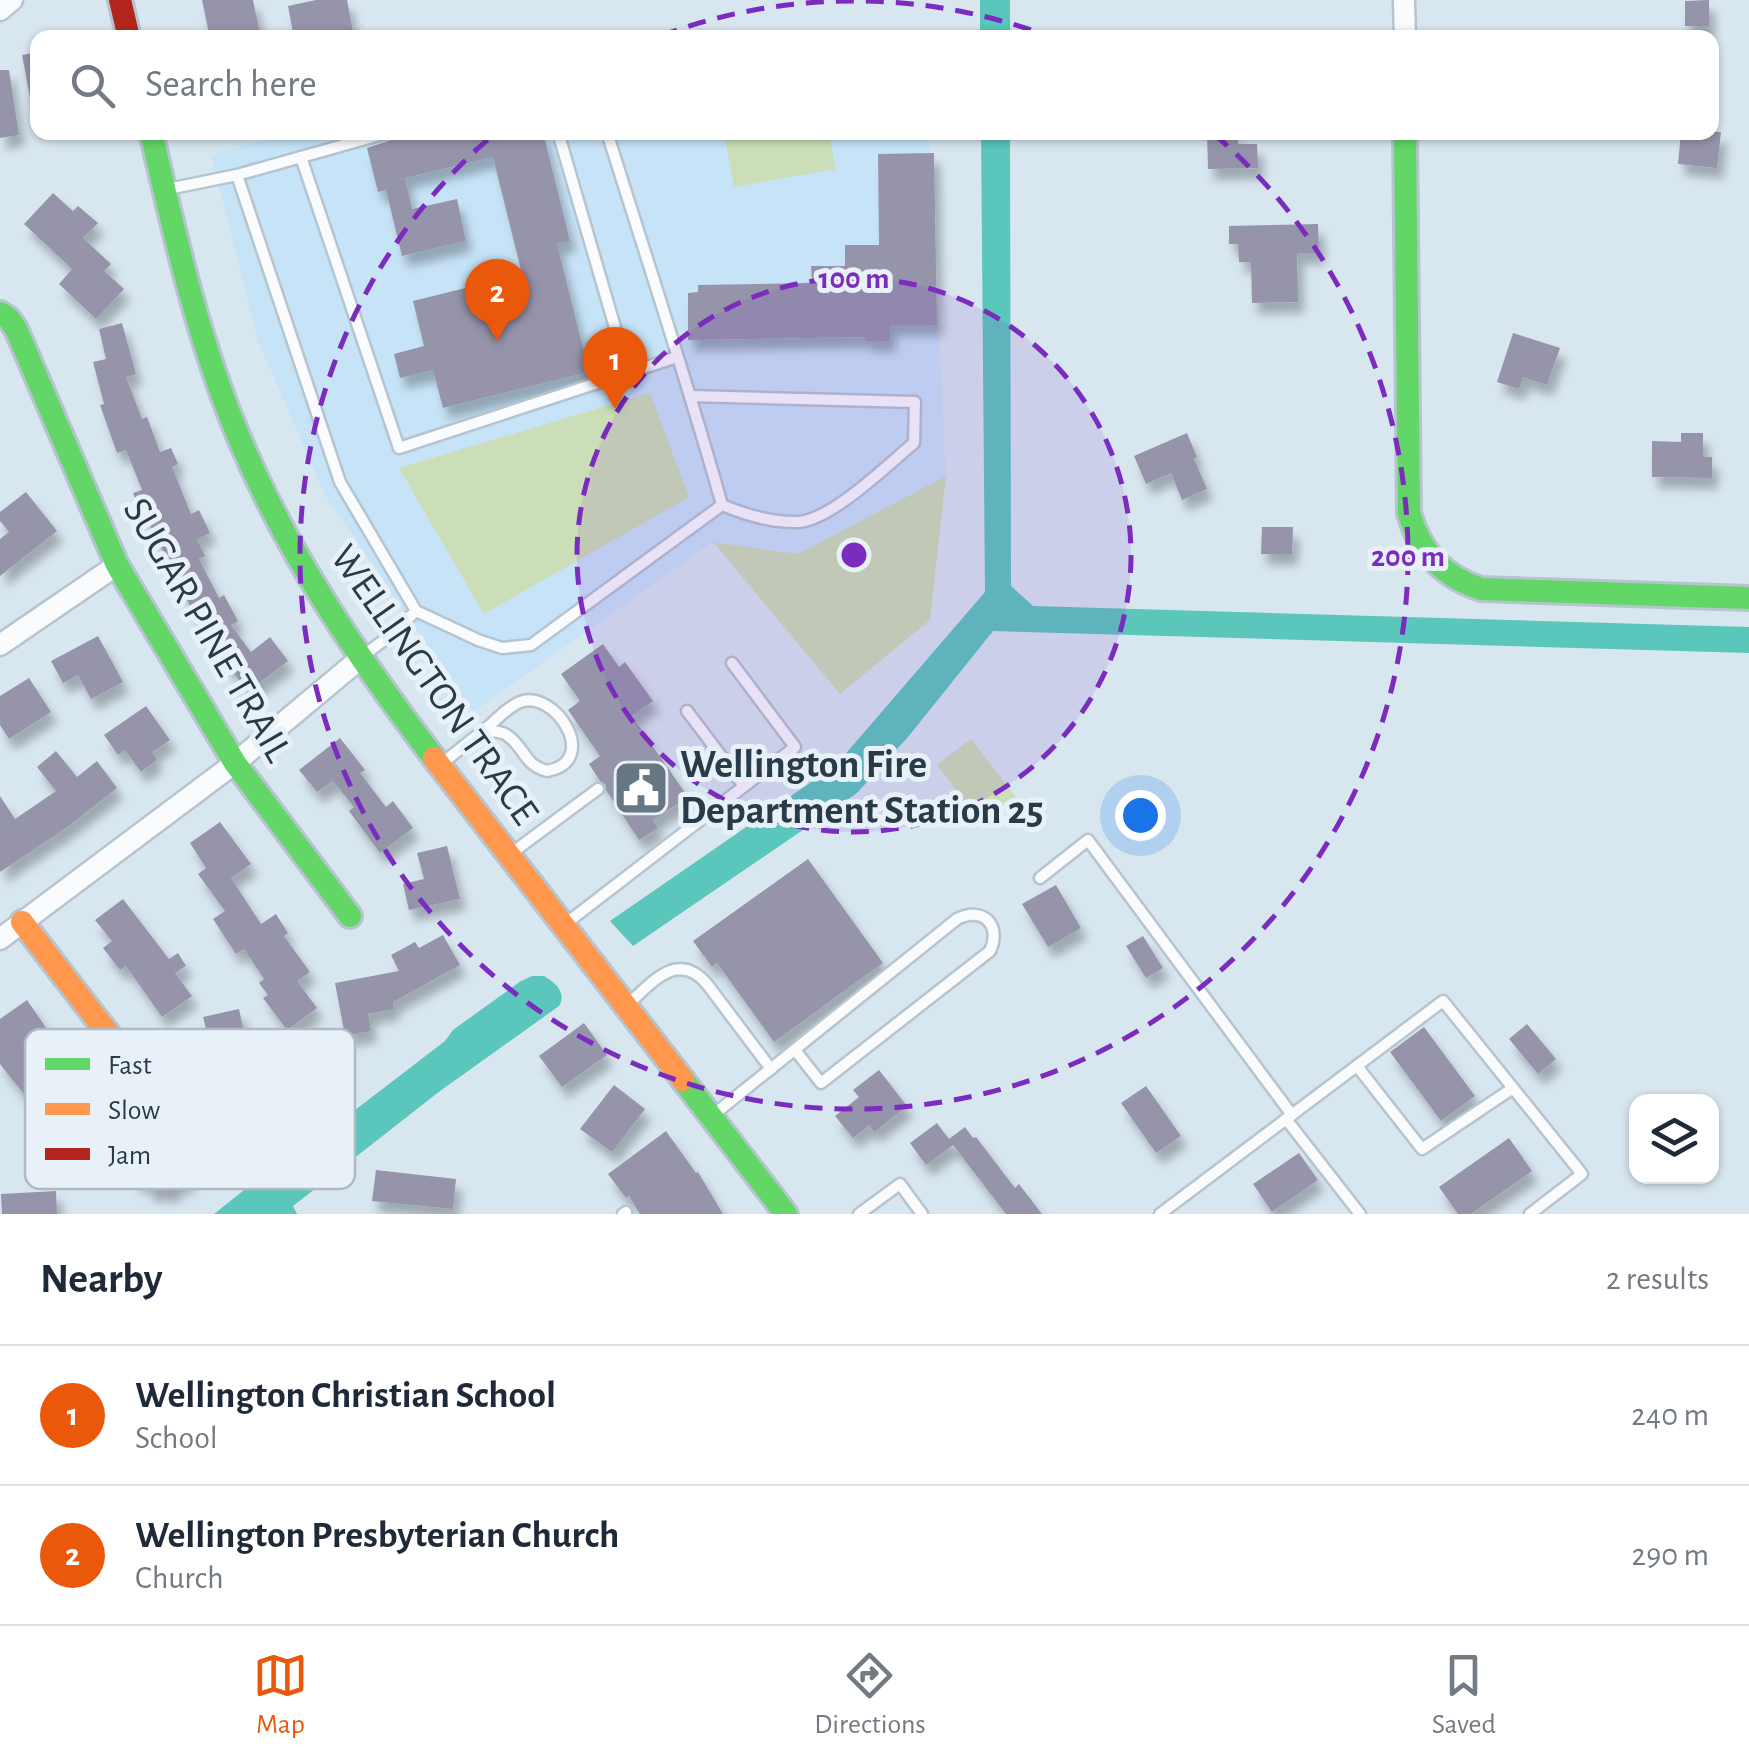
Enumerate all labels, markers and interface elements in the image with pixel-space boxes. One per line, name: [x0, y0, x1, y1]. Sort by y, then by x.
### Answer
search box: [30, 30, 1719, 140]
icon: search: [65, 58, 120, 113]
text: Search here: [145, 66, 317, 104]
pin: 2: [464, 258, 530, 341]
text: 100 m: [819, 264, 889, 294]
pin: 1: [582, 326, 648, 409]
street label: SUGAR PINE TRAIL: [115, 491, 299, 769]
centre of rings: [836, 537, 872, 573]
street label: WELLINGTON TRACE: [323, 538, 545, 832]
text: 200 m: [1371, 542, 1445, 572]
place label: Wellington Fire Department Station 25: [680, 745, 1044, 831]
public building icon: Wellington Fire Department Station 25: [611, 758, 671, 818]
your location: [1115, 790, 1166, 841]
legend: [25, 1029, 355, 1189]
text: Fast: [108, 1052, 152, 1080]
map controls: [1629, 1094, 1719, 1184]
button: layers: [1629, 1094, 1719, 1184]
text: Slow: [108, 1097, 160, 1125]
text: Jam: [108, 1142, 151, 1170]
text: Nearby: [40, 1258, 163, 1300]
text: 2 results: [1606, 1263, 1709, 1295]
text: Wellington Christian School: [135, 1377, 556, 1415]
text: 1: [67, 1399, 78, 1431]
text: 240 m: [1631, 1399, 1709, 1431]
text: School: [135, 1422, 218, 1454]
text: Wellington Presbyterian Church: [135, 1517, 619, 1555]
text: 2: [65, 1539, 80, 1571]
text: 290 m: [1632, 1539, 1709, 1571]
text: Church: [135, 1562, 224, 1594]
tab: Map: [253, 1648, 308, 1742]
tab: Directions: [814, 1648, 926, 1742]
tab: Saved: [1432, 1648, 1496, 1742]

